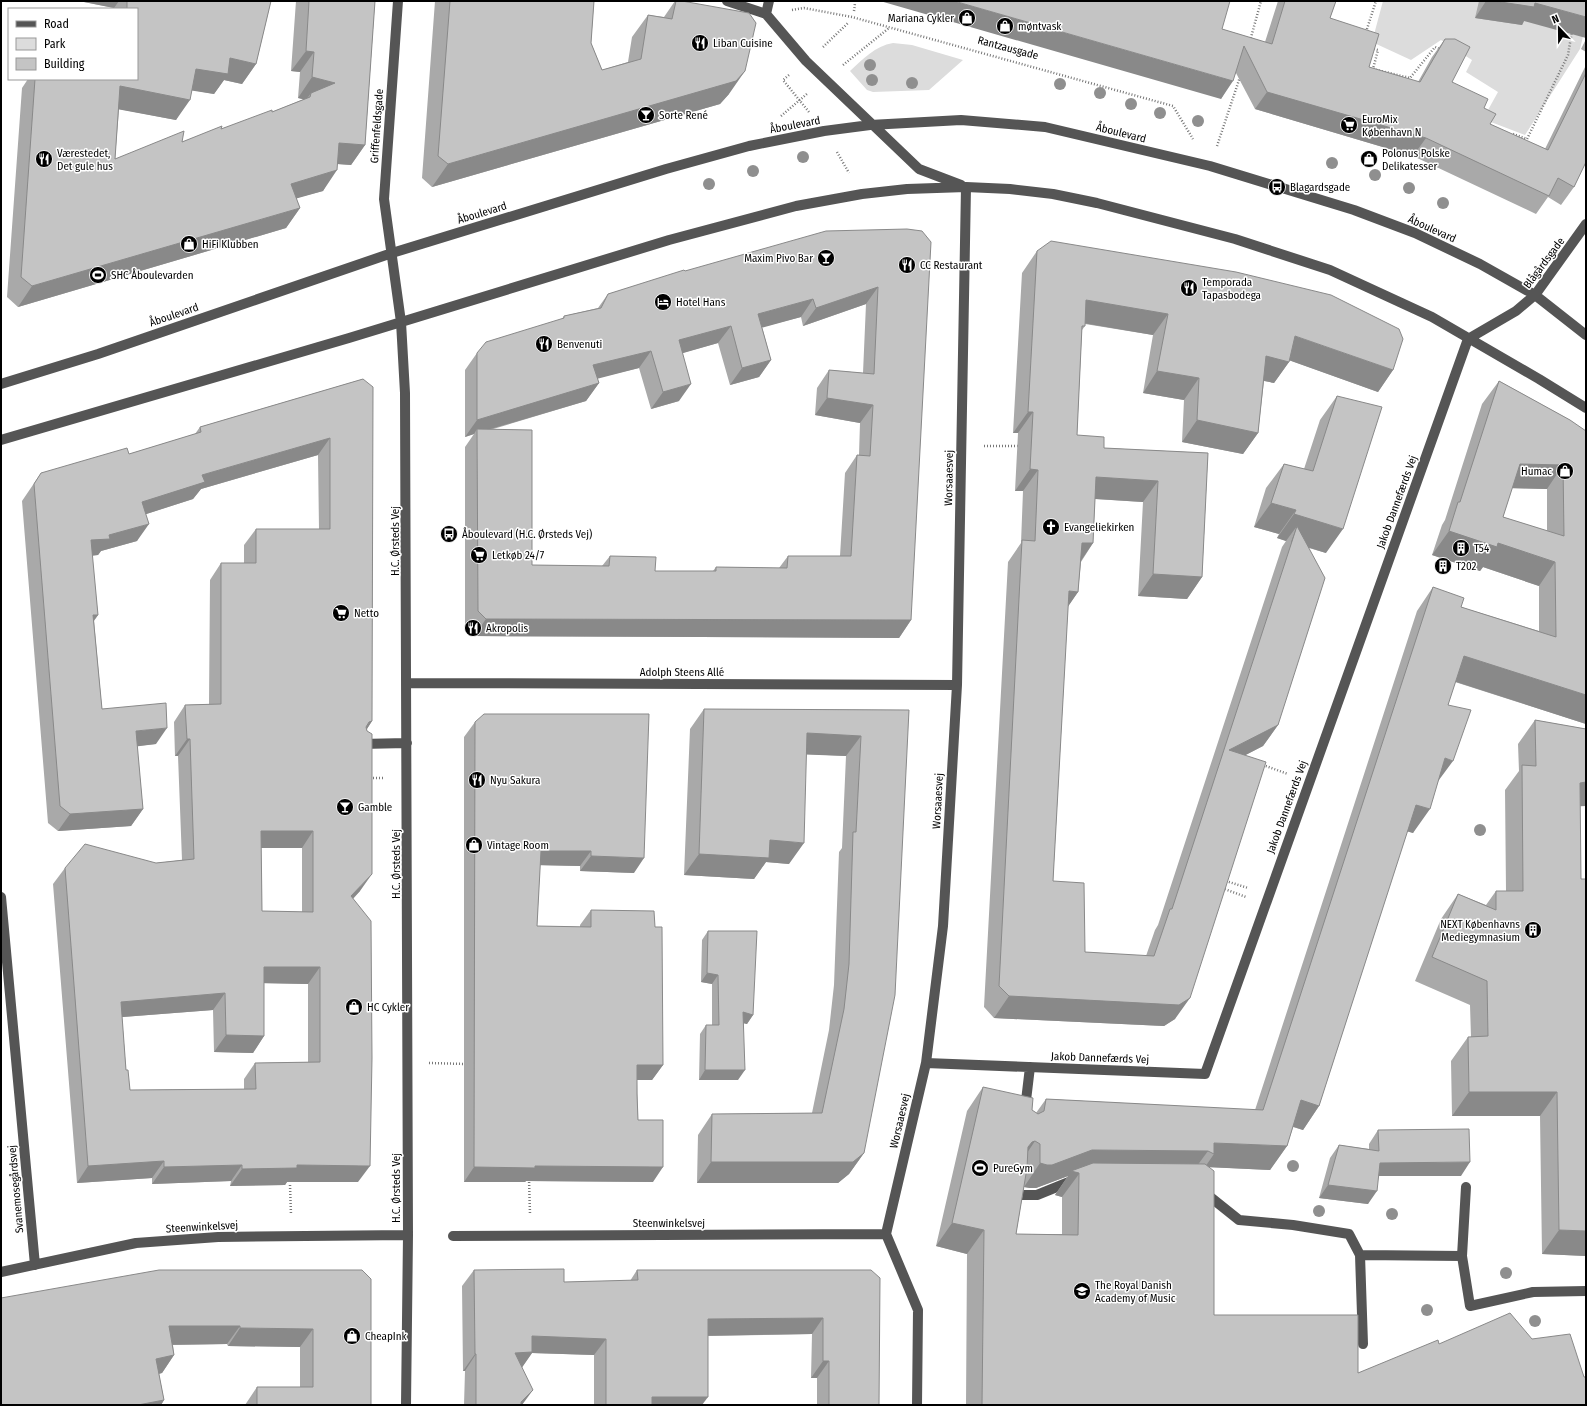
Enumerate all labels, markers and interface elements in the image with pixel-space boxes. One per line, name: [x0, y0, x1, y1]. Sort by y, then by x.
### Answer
legend: [8, 8, 138, 80]
shop icon: Mariana Cykler: [957, 8, 977, 28]
north arrow: [1539, 8, 1579, 48]
place label: Mariana Cykler: [888, 12, 954, 25]
text: N: [1550, 12, 1561, 26]
shop icon: møntvask: [995, 16, 1015, 36]
text: Road: [44, 17, 69, 31]
place label: møntvask: [1018, 20, 1062, 33]
restaurant icon: Liban Cuisine: [690, 33, 710, 53]
street label: Rantzausgade: [976, 34, 1040, 62]
text: Park: [44, 37, 66, 51]
place label: Liban Cuisine: [713, 37, 773, 50]
text: Building: [44, 57, 85, 71]
street label: Griffenfeldsgade: [368, 88, 386, 164]
bar icon: Sorte René: [636, 105, 656, 125]
place label: Sorte René: [659, 109, 708, 122]
street label: Åboulevard: [769, 113, 821, 136]
place label: EuroMix København N: [1362, 113, 1422, 139]
supermarket icon: EuroMix København N: [1339, 115, 1359, 135]
street label: Åboulevard: [1095, 120, 1148, 145]
place label: Værestedet, Det gule hus: [57, 147, 113, 173]
place label: Polonus Polske Delikatesser: [1382, 147, 1450, 173]
restaurant icon: Værestedet, Det gule hus: [34, 149, 54, 169]
shop icon: Polonus Polske Delikatesser: [1359, 149, 1379, 169]
bus stop icon: Blagardsgade: [1267, 177, 1287, 197]
place label: Blagardsgade: [1290, 181, 1350, 194]
street label: Åboulevard: [455, 198, 508, 227]
street label: Åboulevard: [1406, 212, 1458, 245]
shop icon: HiFi Klubben: [179, 234, 199, 254]
street label: Blågårdsgade: [1521, 235, 1567, 291]
place label: HiFi Klubben: [202, 238, 259, 251]
bar icon: Maxim Pivo Bar: [816, 248, 836, 268]
place label: Maxim Pivo Bar: [744, 252, 813, 265]
restaurant icon: CC Restaurant: [897, 255, 917, 275]
place label: CC Restaurant: [920, 259, 983, 272]
sports icon: SHC Åboulevarden: [88, 265, 108, 285]
place label: SHC Åboulevarden: [111, 268, 194, 282]
place label: Temporada Tapasbodega: [1202, 276, 1261, 302]
restaurant icon: Temporada Tapasbodega: [1179, 278, 1199, 298]
hotel icon: Hotel Hans: [653, 292, 673, 312]
place label: Hotel Hans: [676, 296, 726, 309]
street label: Åboulevard: [147, 300, 200, 329]
restaurant icon: Benvenuti: [534, 334, 554, 354]
place label: Benvenuti: [557, 338, 603, 351]
street label: Worsaaesvej: [942, 450, 956, 506]
street label: Jakob Dannefærds Vej: [1374, 453, 1420, 550]
shop icon: Humac: [1555, 461, 1575, 481]
place label: Humac: [1521, 465, 1552, 478]
street label: H.C. Ørsteds Vej: [389, 506, 402, 576]
church icon: Evangeliekirken: [1041, 517, 1061, 537]
place label: Evangeliekirken: [1064, 521, 1134, 534]
bus stop icon: Åboulevard (H.C. Ørsteds Vej): [439, 524, 459, 544]
place label: Åboulevard (H.C. Ørsteds Vej): [462, 527, 592, 541]
building icon: T54: [1451, 538, 1471, 558]
place label: T54: [1474, 542, 1490, 555]
supermarket icon: Letkøb 24/7: [469, 545, 489, 565]
place label: Letkøb 24/7: [492, 549, 545, 562]
building icon: T202: [1433, 556, 1453, 576]
place label: T202: [1456, 560, 1477, 573]
supermarket icon: Netto: [331, 603, 351, 623]
place label: Netto: [354, 607, 379, 620]
restaurant icon: Akropolis: [463, 618, 483, 638]
place label: Akropolis: [486, 622, 529, 635]
street label: Adolph Steens Allé: [640, 666, 724, 679]
street label: Jakob Dannefærds Vej: [1264, 758, 1310, 855]
restaurant icon: Nyu Sakura: [467, 770, 487, 790]
street label: Worsaaesvej: [930, 772, 946, 829]
place label: Nyu Sakura: [490, 774, 540, 787]
bar icon: Gamble: [335, 797, 355, 817]
place label: Gamble: [358, 801, 392, 814]
street label: H.C. Ørsteds Vej: [390, 829, 403, 899]
shop icon: Vintage Room: [464, 835, 484, 855]
place label: Vintage Room: [487, 839, 549, 852]
place label: NEXT Københavns Mediegymnasium: [1440, 918, 1520, 944]
building icon: NEXT Københavns Mediegymnasium: [1523, 920, 1543, 940]
shop icon: HC Cykler: [344, 997, 364, 1017]
place label: HC Cykler: [367, 1001, 409, 1014]
street label: Jakob Dannefærds Vej: [1051, 1050, 1150, 1066]
street label: Worsaaesvej: [887, 1092, 913, 1150]
street label: Svanemosegårdsvej: [6, 1144, 26, 1234]
street label: H.C. Ørsteds Vej: [390, 1153, 403, 1223]
sports icon: PureGym: [970, 1158, 990, 1178]
place label: PureGym: [993, 1162, 1033, 1175]
street label: Steenwinkelsvej: [633, 1217, 705, 1230]
street label: Steenwinkelsvej: [166, 1219, 239, 1235]
place label: The Royal Danish Academy of Music: [1095, 1279, 1176, 1305]
school or university icon: The Royal Danish Academy of Music: [1072, 1281, 1092, 1301]
shop icon: CheapInk: [342, 1326, 362, 1346]
place label: CheapInk: [365, 1330, 408, 1343]

